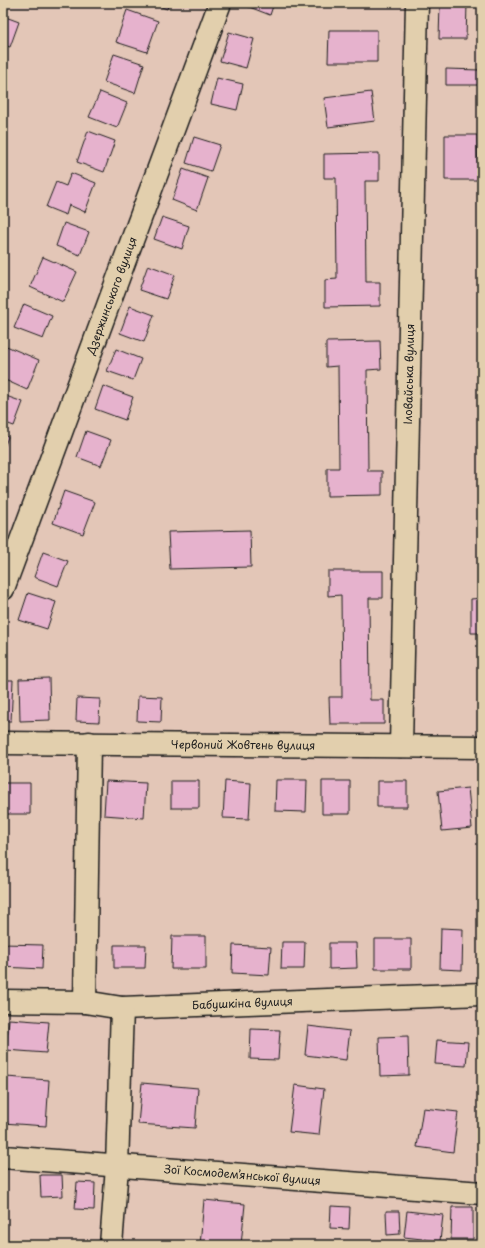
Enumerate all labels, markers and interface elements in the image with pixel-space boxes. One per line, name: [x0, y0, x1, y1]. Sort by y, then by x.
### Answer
street label: Дзержинського вулиця: [81, 234, 141, 357]
street label: Іловайська вулиця: [399, 323, 418, 425]
street label: Червоний Жовтень вулиця: [171, 735, 315, 754]
street label: Бабушкіна вулиця: [192, 992, 293, 1013]
street label: Зої Космодем’янської вулиця: [163, 1160, 321, 1189]

